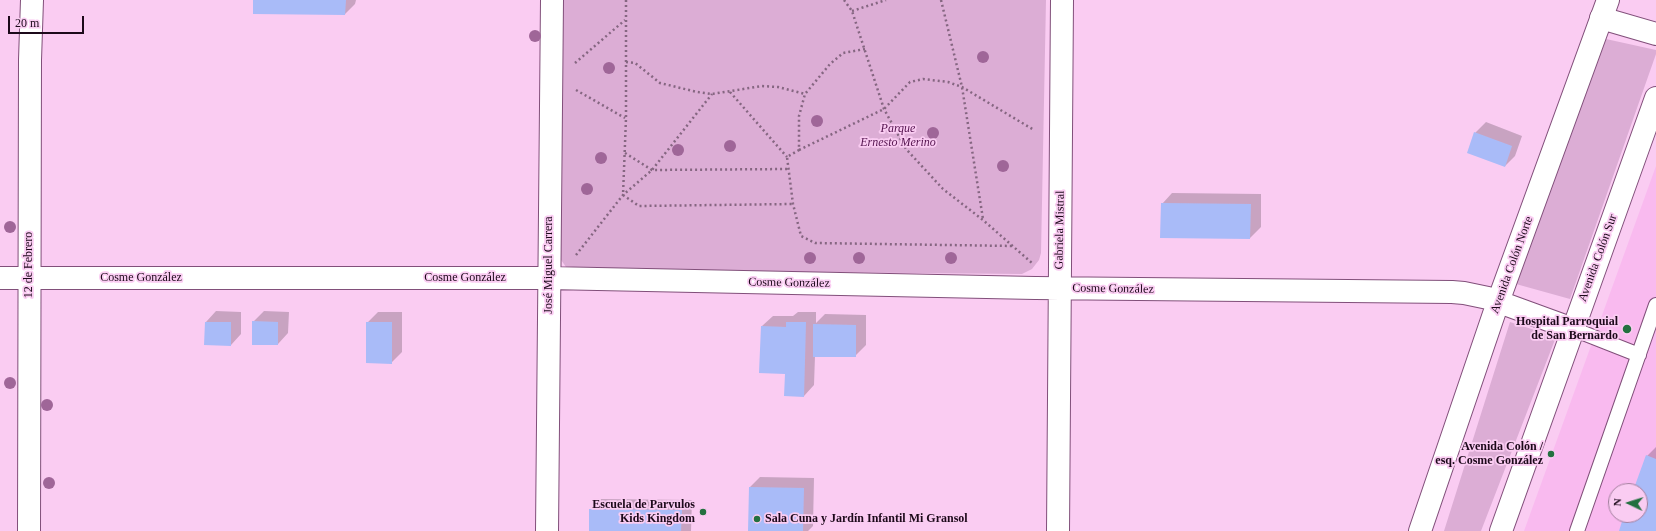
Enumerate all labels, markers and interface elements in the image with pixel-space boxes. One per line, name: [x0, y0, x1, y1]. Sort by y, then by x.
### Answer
scale bar: [10, 8, 86, 34]
text: 20 m: [15, 16, 39, 30]
park label: Parque Ernesto Merino: [860, 122, 936, 150]
street label: Gabriela Mistral: [1052, 190, 1068, 270]
street label: Avenida Colón Sur: [1576, 212, 1620, 304]
street label: Avenida Colón Norte: [1488, 214, 1536, 316]
street label: José Miguel Carrera: [542, 216, 556, 314]
street label: 12 de Febrero: [22, 232, 36, 298]
street label: Cosme González: [100, 271, 182, 285]
street label: Cosme González: [424, 271, 506, 285]
street label: Cosme González: [748, 275, 830, 291]
street label: Cosme González: [1072, 281, 1154, 297]
place label: Hospital Parroquial de San Bernardo: [1516, 315, 1618, 343]
marker: Hospital Parroquial de San Bernardo: [1621, 323, 1633, 335]
place label: Avenida Colón / esq. Cosme González: [1435, 440, 1543, 468]
marker: Avenida Colón / esq. Cosme González: [1546, 449, 1556, 459]
north arrow: [1608, 483, 1648, 523]
place label: Escuela de Parvulos Kids Kingdom: [592, 498, 695, 526]
text: N: [1611, 498, 1623, 507]
marker: Escuela de Parvulos Kids Kingdom: [698, 507, 708, 517]
place label: Sala Cuna y Jardín Infantil Mi Gransol: [765, 512, 968, 526]
marker: Sala Cuna y Jardín Infantil Mi Gransol: [752, 514, 762, 524]

